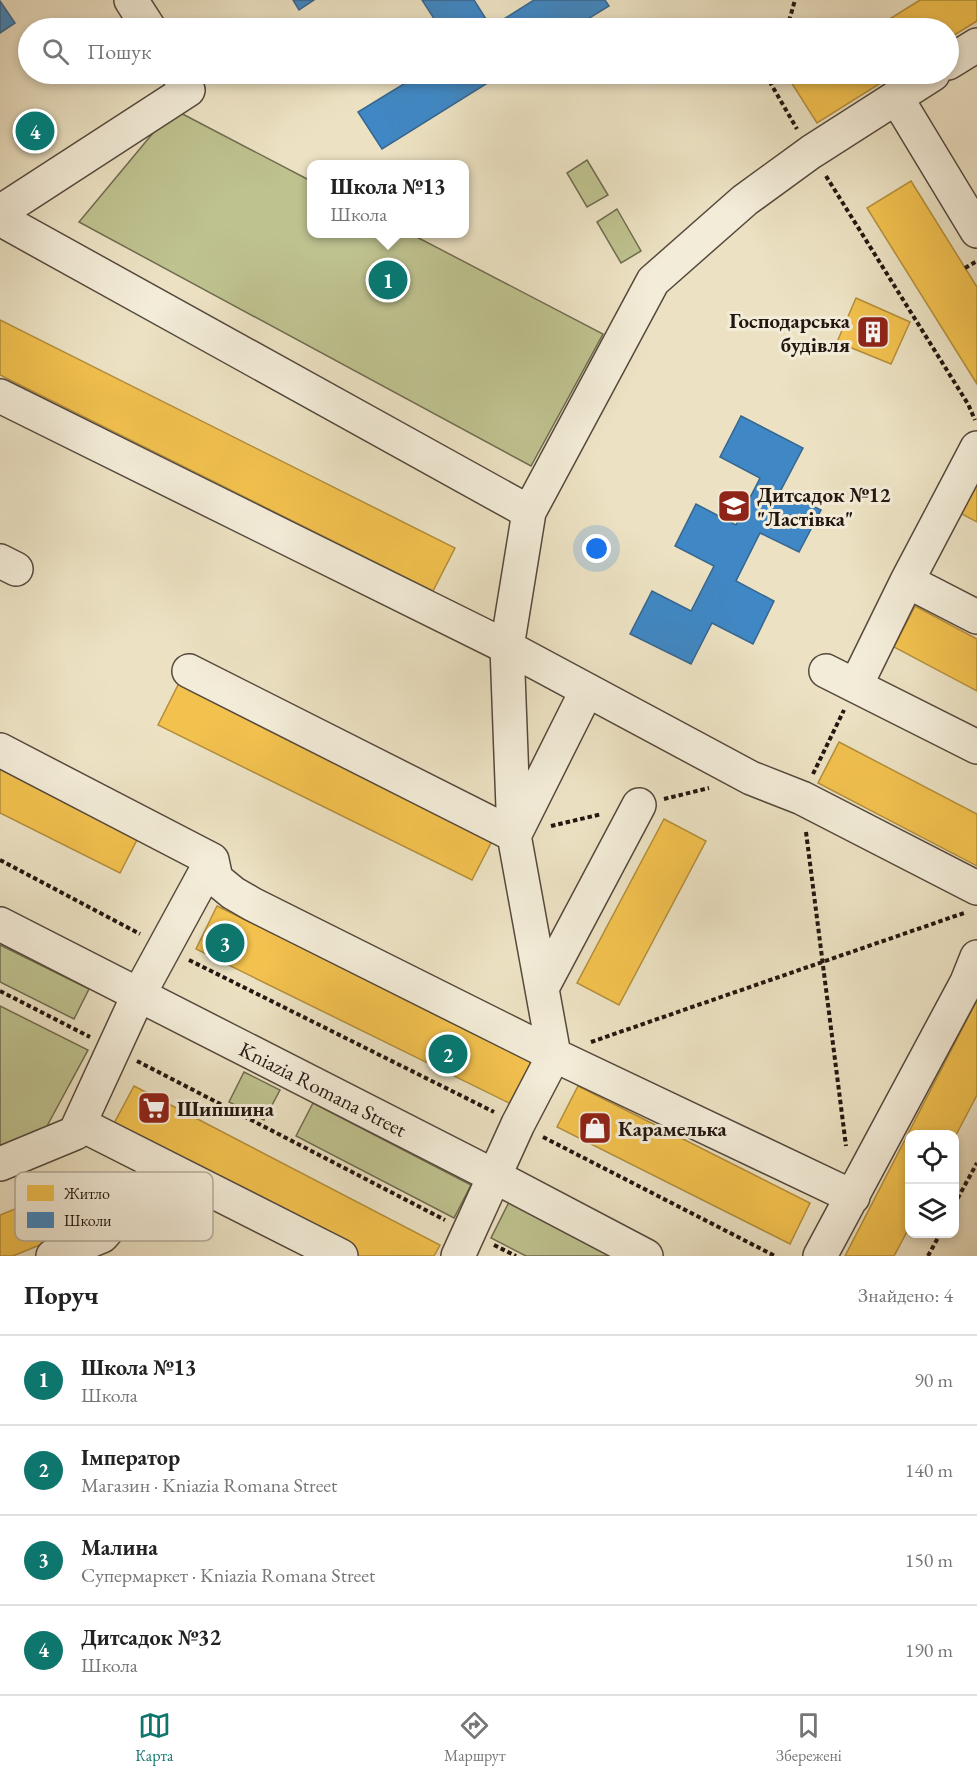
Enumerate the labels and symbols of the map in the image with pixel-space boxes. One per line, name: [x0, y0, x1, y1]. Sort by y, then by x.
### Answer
pin: 4: [15, 108, 54, 154]
pin: 1: [368, 258, 408, 302]
place label: Господарська будівля: [729, 307, 851, 358]
building icon: Господарська будівля: [855, 314, 891, 350]
place label: Дитсадок №12 "Ластівка": [757, 481, 891, 532]
school or university icon: Дитсадок №12 "Ластівка": [716, 488, 752, 524]
your location: [582, 534, 611, 563]
pin: 3: [206, 920, 244, 966]
pin: 2: [428, 1032, 468, 1076]
street label: Kniazia Romana Street: [235, 1035, 411, 1143]
supermarket icon: Шипшина: [136, 1090, 172, 1126]
place label: Шипшина: [177, 1095, 275, 1122]
shop icon: Карамелька: [577, 1110, 613, 1146]
place label: Карамелька: [618, 1115, 728, 1142]
legend: [15, 1172, 213, 1241]
text: Житло: [63, 1183, 110, 1204]
text: Школи: [64, 1210, 112, 1231]

